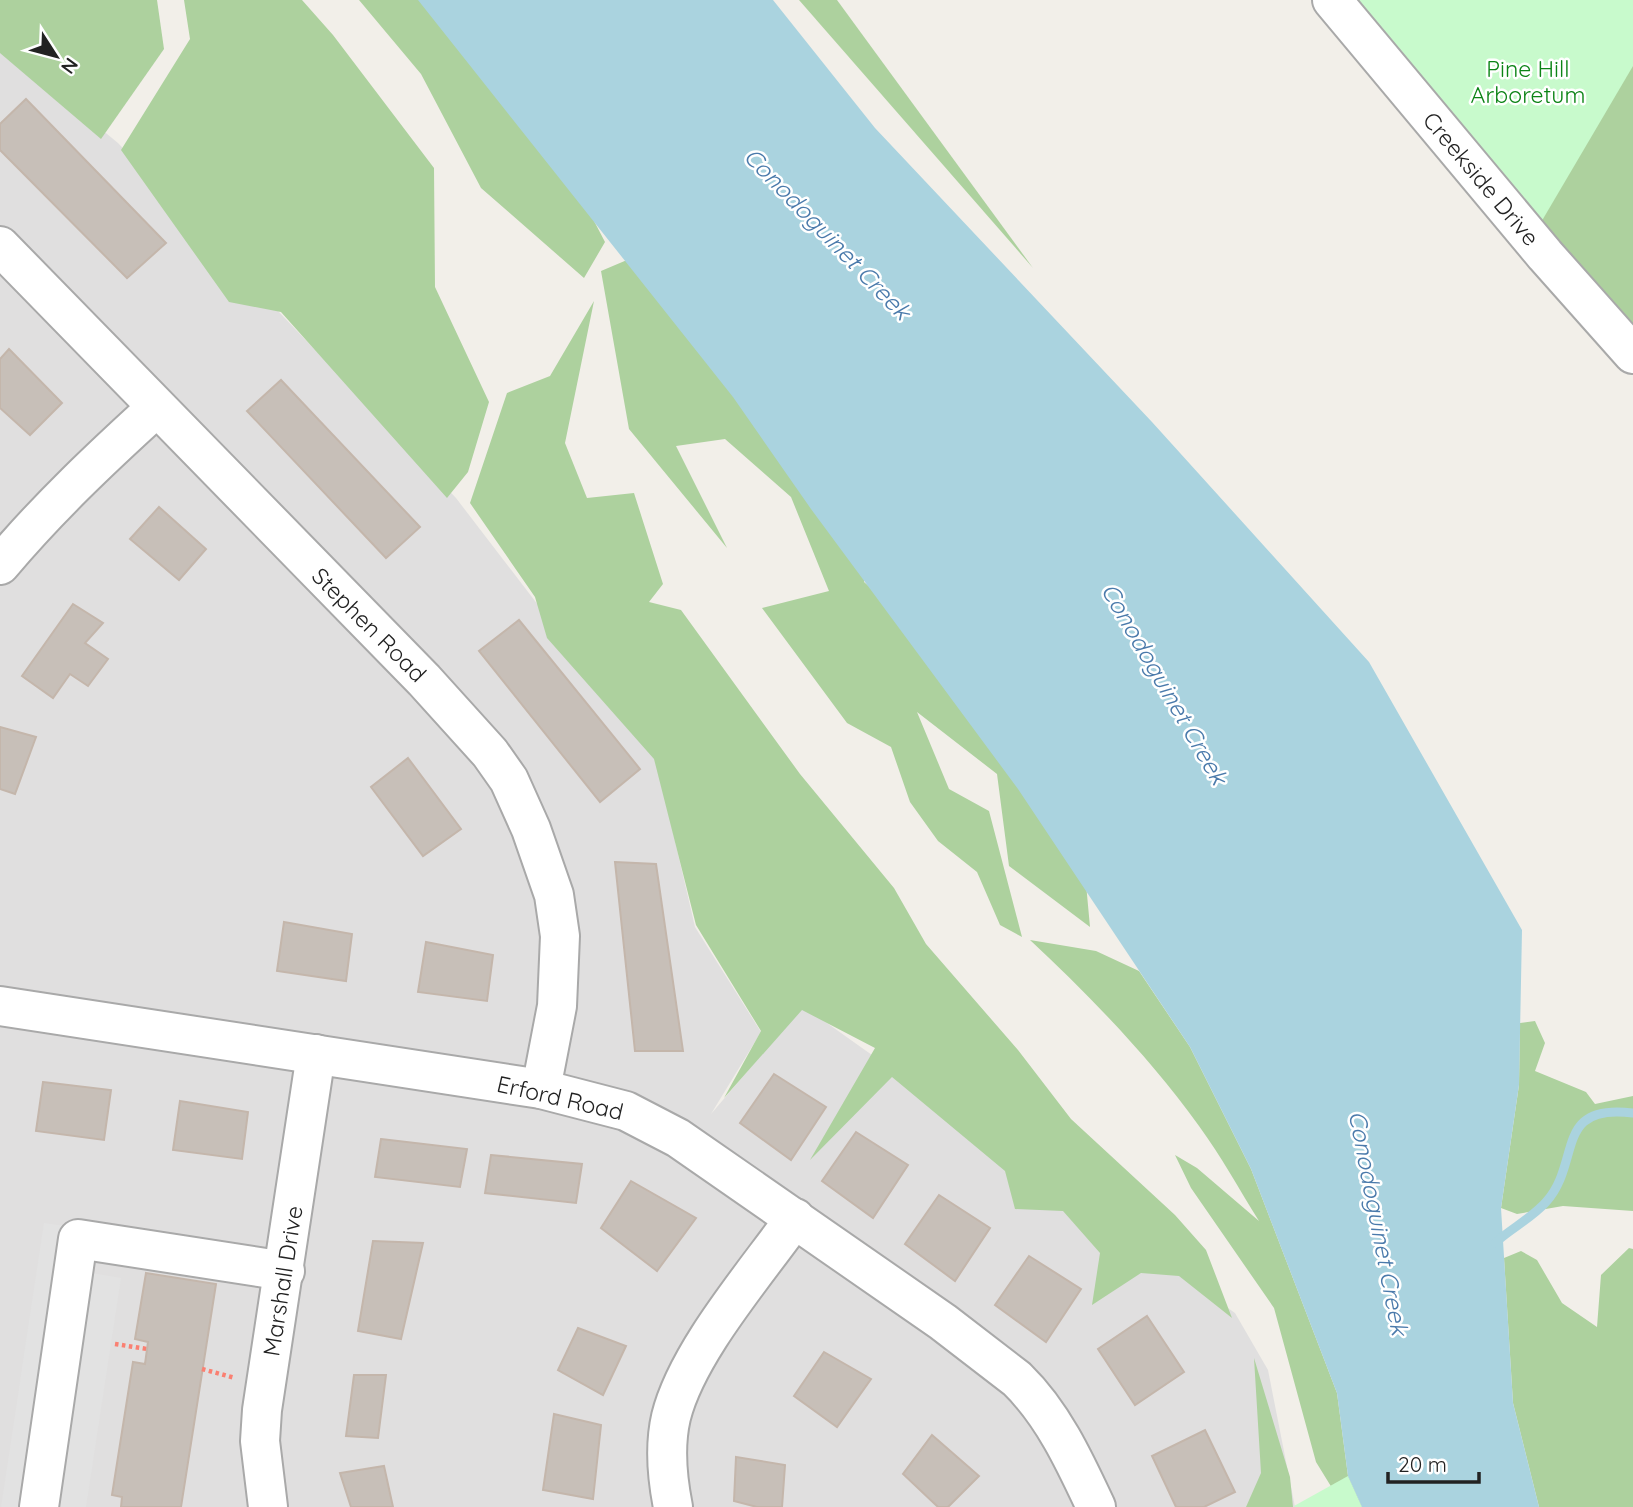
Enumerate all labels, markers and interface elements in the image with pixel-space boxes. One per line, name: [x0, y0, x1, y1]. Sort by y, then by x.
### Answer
north arrow: [21, 21, 91, 91]
text: N: [56, 53, 84, 79]
park label: Pine Hill Arboretum: [1471, 54, 1585, 109]
street label: Creekside Drive: [1417, 106, 1546, 252]
water label: Conodoguinet Creek: [738, 141, 919, 327]
street label: Stephen Road: [306, 561, 433, 688]
water label: Conodoguinet Creek: [1095, 577, 1236, 791]
street label: Erford Road: [494, 1069, 626, 1126]
water label: Conodoguinet Creek: [1343, 1108, 1416, 1340]
street label: Marshall Drive: [256, 1204, 309, 1358]
scale bar: [1388, 1440, 1479, 1484]
text: 20 m: [1398, 1451, 1447, 1477]

